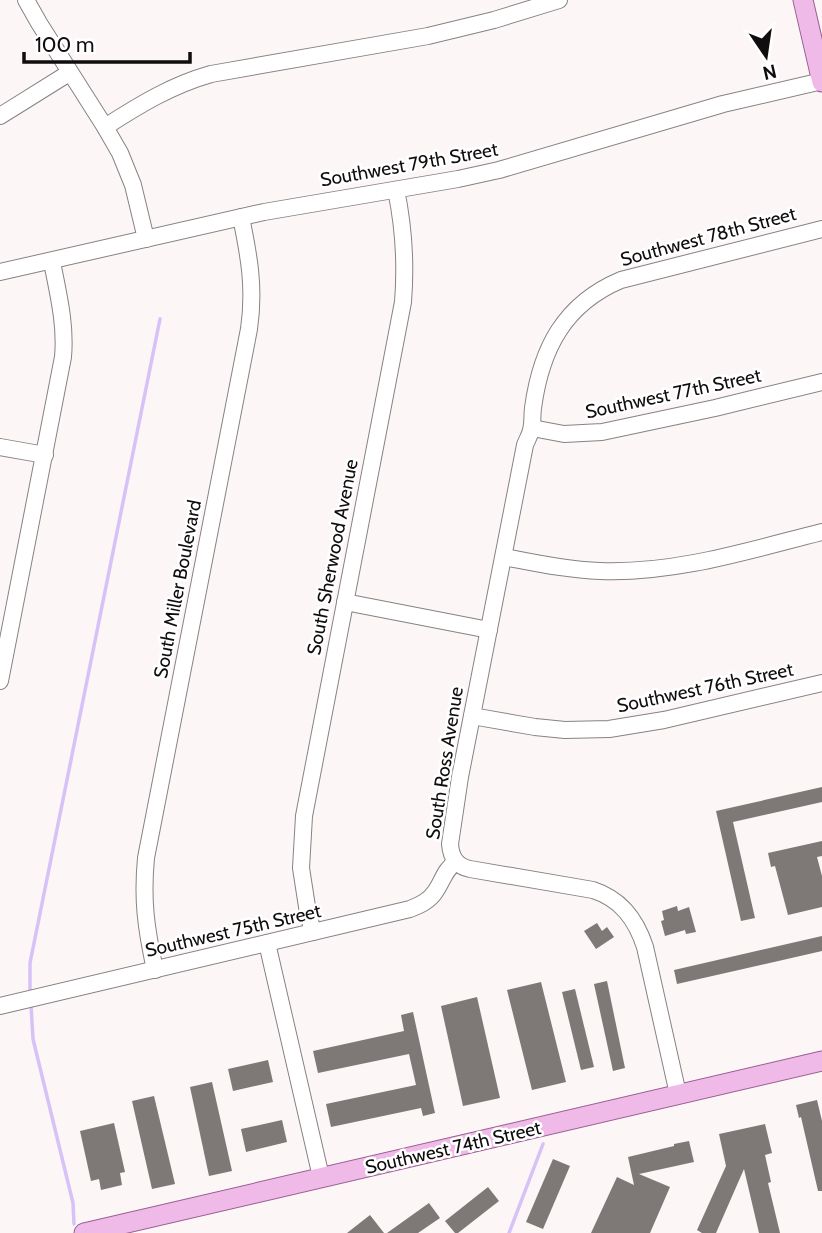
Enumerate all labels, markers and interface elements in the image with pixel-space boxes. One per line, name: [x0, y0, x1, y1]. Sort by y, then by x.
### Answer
scale bar: [24, 21, 191, 65]
north arrow: [731, 21, 801, 91]
text: 100 m: [35, 32, 94, 57]
text: N: [761, 59, 779, 85]
street label: Southwest 79th Street: [318, 137, 500, 191]
street label: Southwest 78th Street: [618, 202, 799, 271]
street label: Southwest 77th Street: [583, 364, 764, 423]
street label: South Sherwood Avenue: [302, 457, 363, 657]
street label: South Miller Boulevard: [149, 498, 206, 680]
street label: Southwest 76th Street: [615, 657, 796, 717]
street label: South Ross Avenue: [421, 685, 468, 841]
street label: Southwest 75th Street: [143, 899, 324, 962]
street label: Southwest 74th Street: [363, 1116, 544, 1179]

